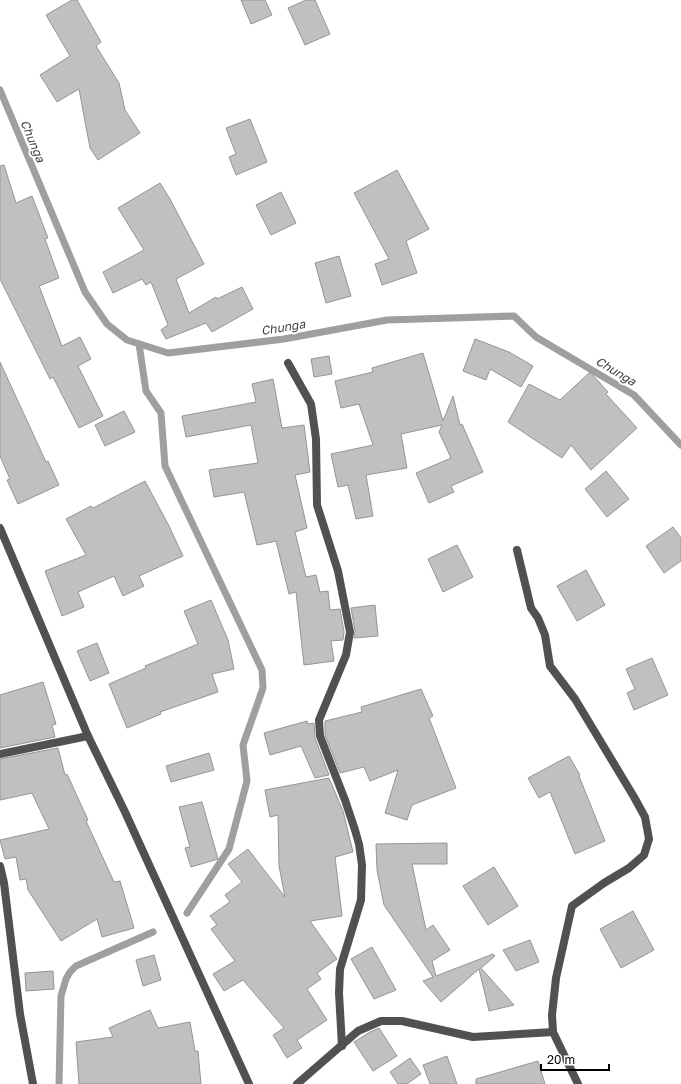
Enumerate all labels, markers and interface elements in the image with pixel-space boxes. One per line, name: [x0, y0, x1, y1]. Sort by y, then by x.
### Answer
water label: Chunga: [17, 118, 49, 165]
water label: Chunga: [260, 316, 307, 338]
water label: Chunga: [593, 353, 640, 389]
scale bar: [541, 1046, 609, 1072]
text: 20 m: [547, 1052, 575, 1067]

